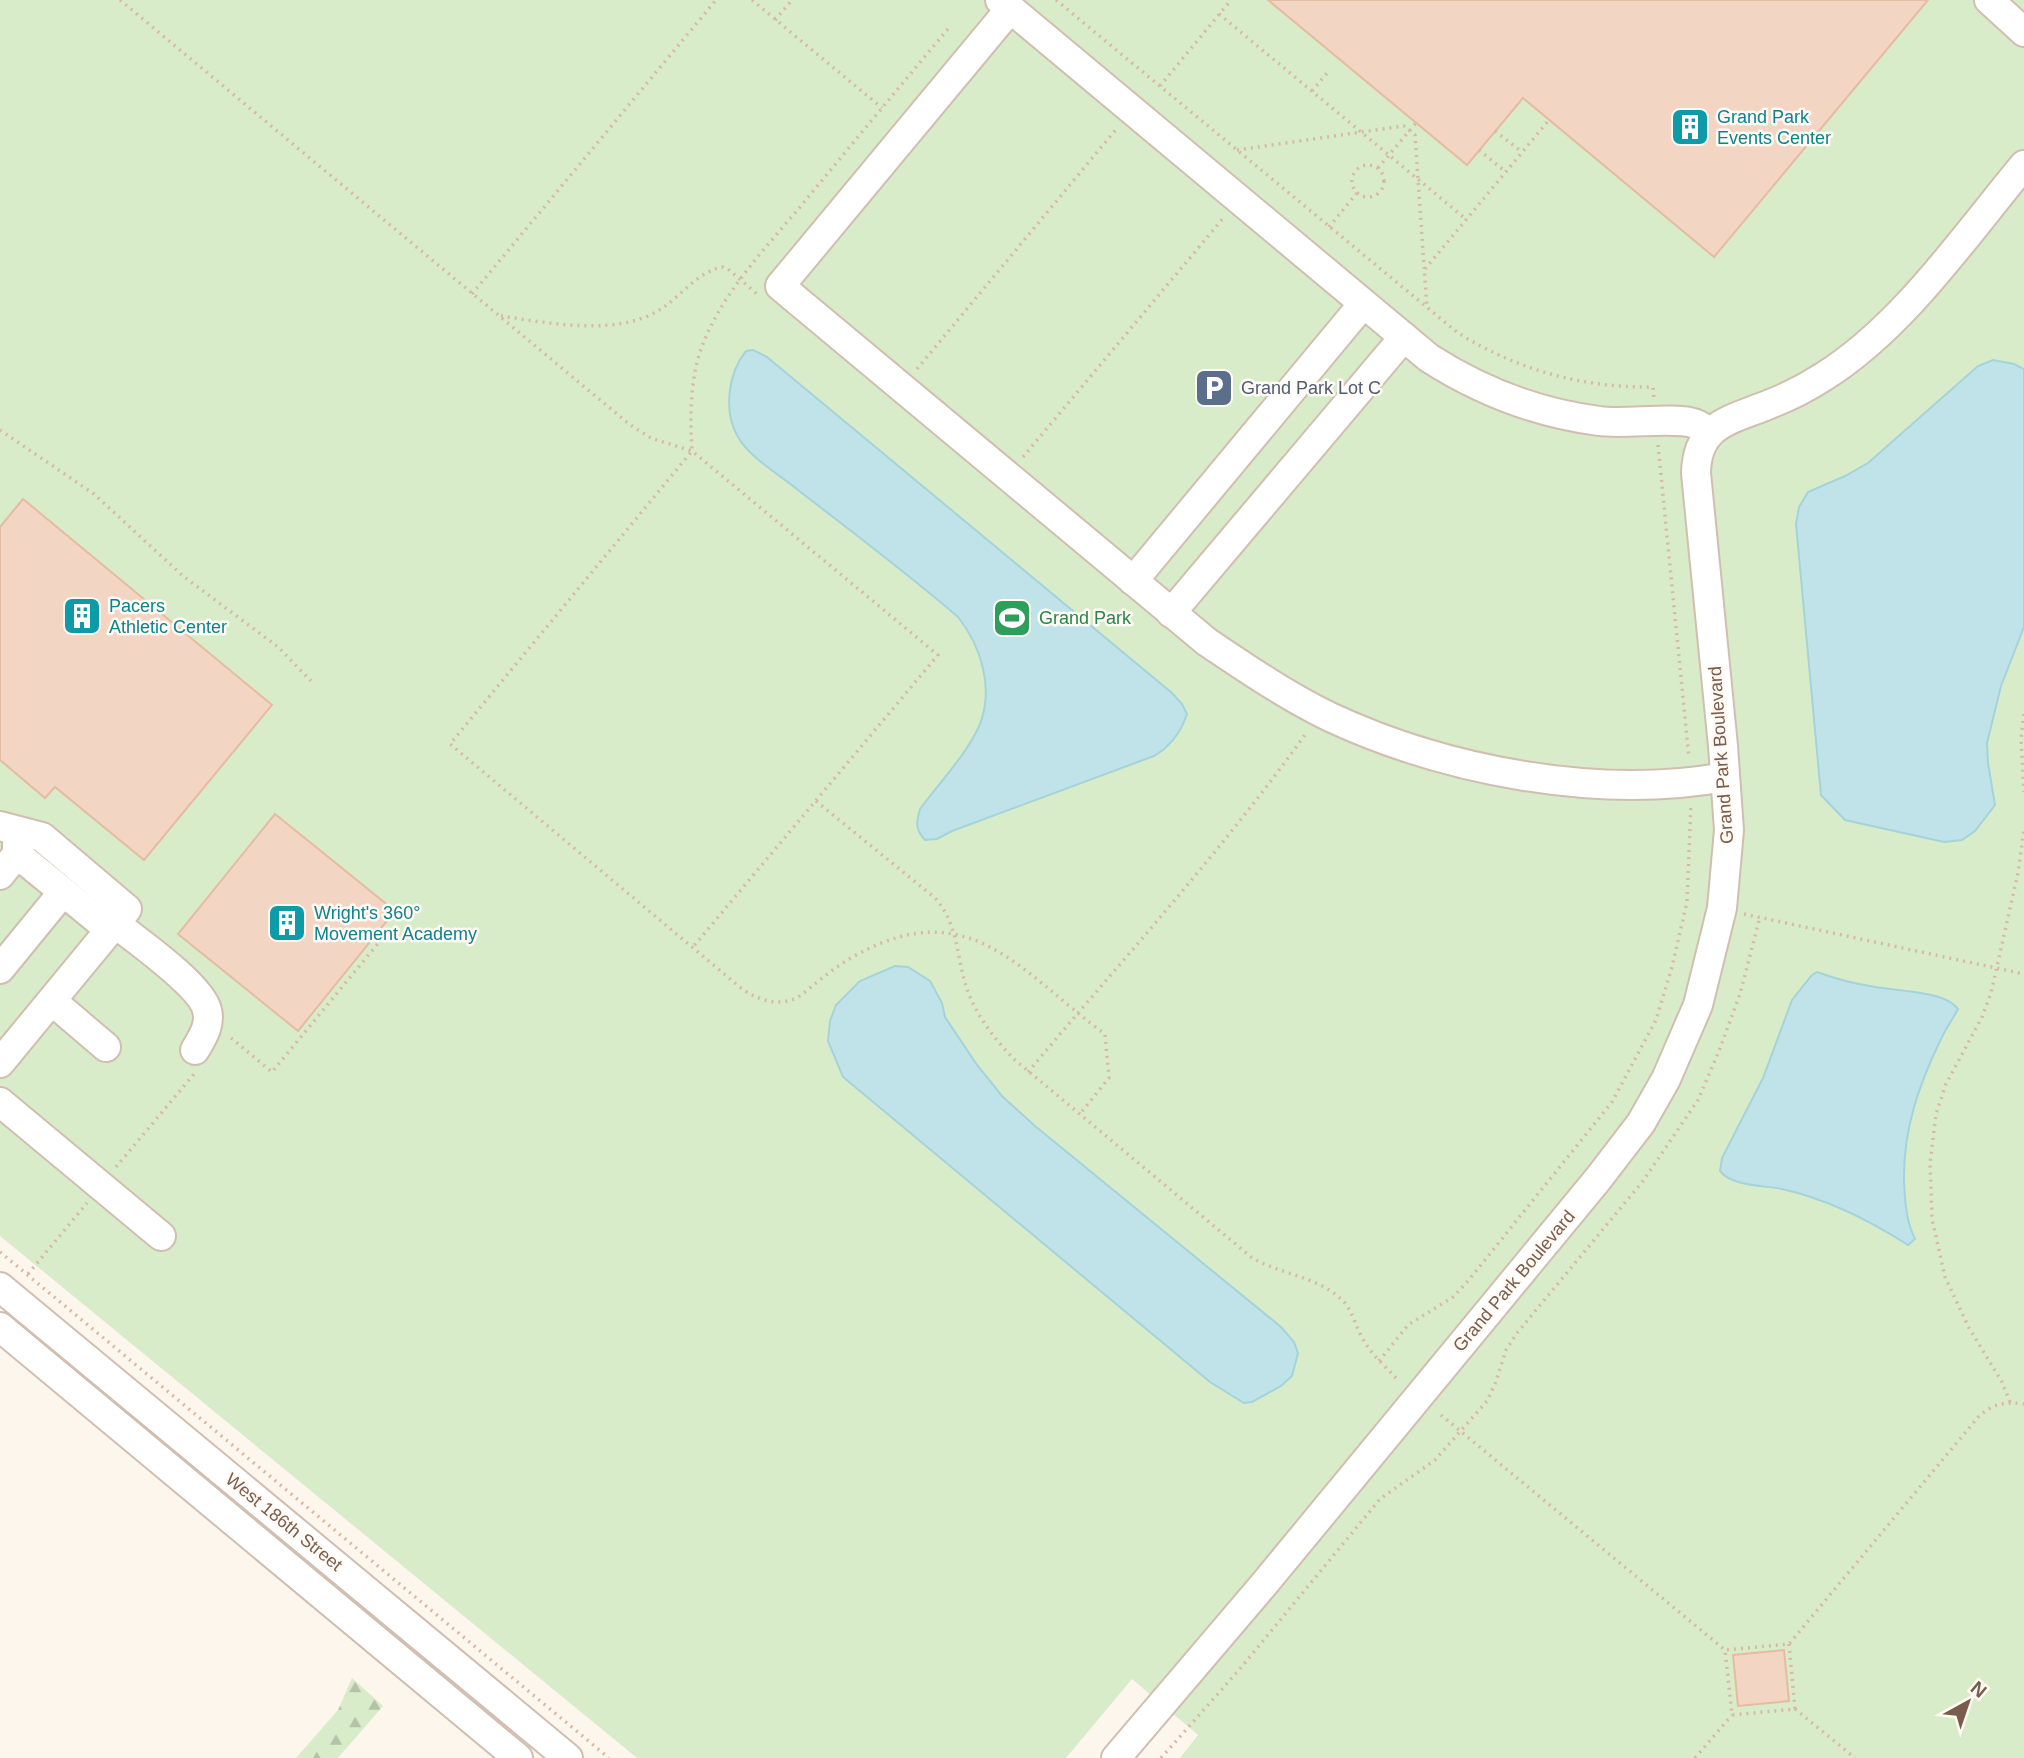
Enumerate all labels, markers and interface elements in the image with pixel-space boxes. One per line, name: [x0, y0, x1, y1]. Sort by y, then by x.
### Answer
building icon: Grand Park Events Center: [1669, 106, 1711, 148]
place label: Grand Park Events Center: [1717, 107, 1831, 148]
parking icon: Grand Park Lot C: [1193, 367, 1235, 409]
place label: Grand Park Lot C: [1241, 378, 1381, 398]
building icon: Pacers Athletic Center: [61, 595, 103, 637]
place label: Pacers Athletic Center: [109, 596, 227, 637]
sports icon: Grand Park: [991, 597, 1033, 639]
place label: Grand Park: [1039, 608, 1132, 628]
street label: Grand Park Boulevard: [1705, 665, 1737, 845]
building icon: Wright's 360° Movement Academy: [266, 902, 308, 944]
place label: Wright's 360° Movement Academy: [314, 903, 477, 944]
street label: Grand Park Boulevard: [1449, 1206, 1579, 1356]
street label: West 186th Street: [222, 1469, 346, 1575]
north arrow: [1933, 1667, 2003, 1737]
text: N: [1967, 1677, 1991, 1702]

